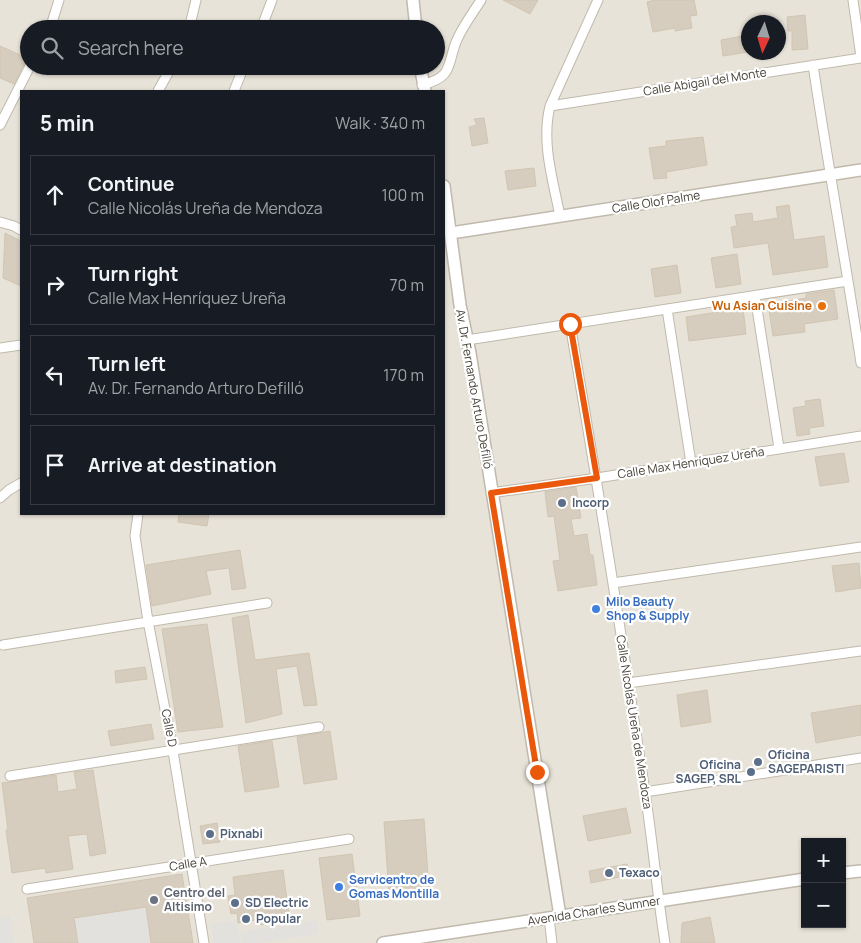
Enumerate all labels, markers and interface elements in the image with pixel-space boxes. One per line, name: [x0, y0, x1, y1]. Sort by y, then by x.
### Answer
north arrow: [741, 15, 786, 60]
search box: [20, 20, 445, 75]
icon: search: [38, 34, 66, 62]
text: Search here: [78, 35, 184, 61]
street label: Calle Abigail del Monte: [642, 63, 768, 100]
text: 5 min: [40, 109, 94, 137]
text: Walk · 340 m: [335, 112, 425, 134]
text: Continue: [88, 171, 174, 197]
icon: ahead: [41, 181, 69, 209]
text: 100 m: [381, 184, 424, 206]
street label: Calle Olof Palme: [611, 186, 701, 217]
text: Calle Nicolás Ureña de Mendoza: [88, 197, 323, 219]
text: Turn right: [88, 261, 178, 287]
icon: right: [41, 271, 69, 299]
text: 70 m: [389, 274, 424, 296]
text: Calle Max Henríquez Ureña: [88, 287, 286, 309]
place label: Wu Asian Cuisine: [712, 297, 812, 314]
marker: Wu Asian Cuisine: [816, 300, 828, 312]
street label: Av. Dr. Fernando Arturo Defilló: [452, 308, 497, 470]
route start: [559, 313, 582, 336]
text: Turn left: [88, 351, 166, 377]
icon: left: [41, 361, 69, 389]
text: 170 m: [383, 364, 424, 386]
text: Av. Dr. Fernando Arturo Defilló: [88, 377, 304, 399]
street label: Calle Max Henríquez Ureña: [616, 442, 766, 483]
icon: arrive: [41, 451, 69, 479]
text: Arrive at destination: [88, 452, 277, 478]
place label: Incorp: [572, 494, 609, 511]
marker: Incorp: [556, 497, 568, 509]
place label: Milo Beauty Shop & Supply: [606, 593, 690, 624]
marker: Milo Beauty Shop & Supply: [590, 603, 602, 615]
street label: Calle Nicolás Ureña de Mendoza: [612, 634, 657, 810]
street label: Calle D: [157, 707, 181, 748]
place label: Oficina SAGEPARISTI: [768, 746, 844, 777]
place label: Oficina SAGEP, SRL: [676, 756, 742, 787]
marker: Oficina SAGEPARISTI: [752, 756, 764, 768]
route end: [526, 761, 549, 784]
marker: Oficina SAGEP, SRL: [745, 766, 757, 778]
place label: Pixnabi: [220, 825, 263, 842]
marker: Pixnabi: [204, 828, 216, 840]
map controls: [801, 838, 846, 928]
button: +: [801, 838, 846, 883]
street label: Calle A: [168, 852, 208, 875]
place label: Texaco: [619, 864, 660, 881]
marker: Texaco: [603, 867, 615, 879]
place label: Servicentro de Gomas Montilla: [349, 871, 439, 902]
marker: Servicentro de Gomas Montilla: [333, 881, 345, 893]
button: −: [801, 883, 846, 928]
place label: Centro del Altisimo: [164, 884, 225, 915]
street label: Avenida Charles Sumner: [526, 892, 662, 929]
marker: Centro del Altisimo: [148, 894, 160, 906]
place label: SD Electric: [245, 894, 309, 911]
marker: SD Electric: [229, 897, 241, 909]
place label: Popular: [256, 910, 301, 927]
marker: Popular: [240, 913, 252, 925]

